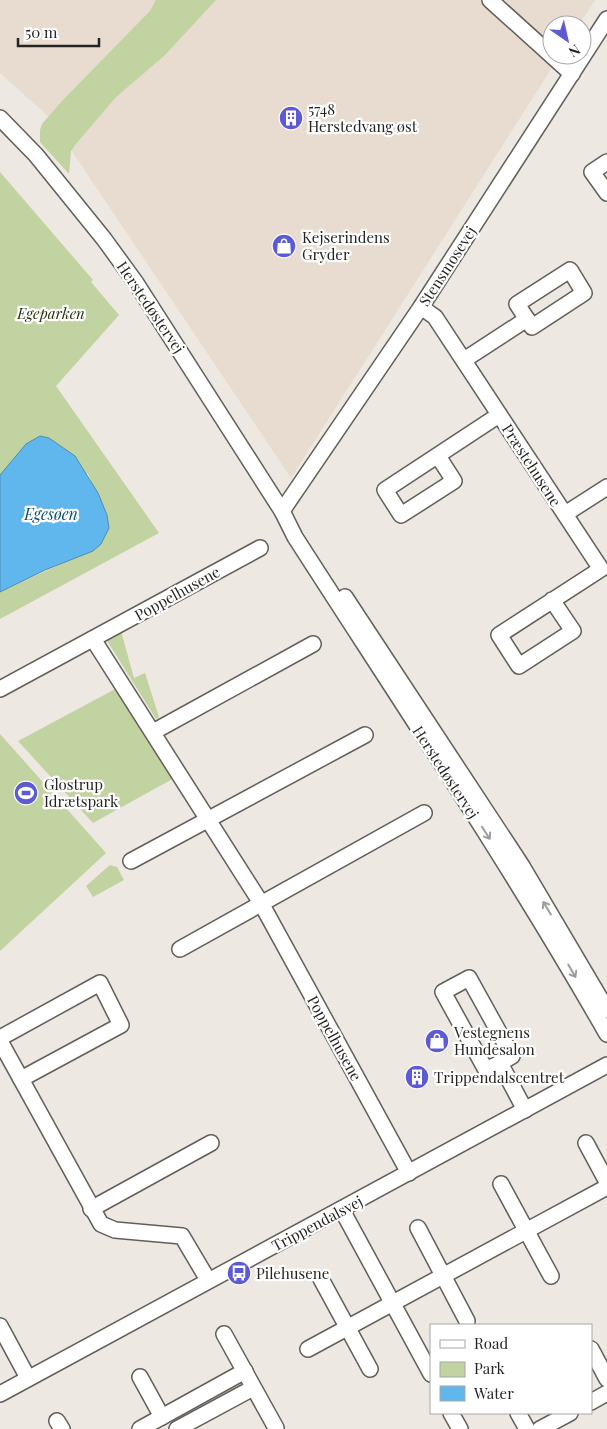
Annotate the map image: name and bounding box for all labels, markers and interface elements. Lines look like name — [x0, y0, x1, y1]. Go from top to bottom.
scale bar — [18, 15, 99, 47]
north arrow — [542, 15, 592, 65]
text: 50 m — [25, 22, 58, 42]
text: N — [565, 40, 584, 62]
place label: 5748 Herstedvang øst — [308, 99, 418, 136]
building icon: 5748 Herstedvang øst — [278, 105, 304, 131]
street label: Stensmosevej — [414, 222, 480, 310]
place label: Kejserindens Gryder — [302, 227, 390, 264]
shop icon: Kejserindens Gryder — [271, 233, 297, 259]
street label: Herstedøstervej — [113, 257, 189, 357]
park label: Egeparken — [16, 303, 85, 323]
street label: Præstehusene — [498, 420, 566, 510]
water label: Egesøen — [23, 503, 78, 524]
street label: Poppelhusene — [131, 561, 223, 625]
street label: Herstedøstervej — [408, 722, 484, 822]
place label: Glostrup Idrætspark — [44, 774, 119, 811]
sports icon: Glostrup Idrætspark — [13, 780, 39, 806]
one-way arrow — [481, 826, 491, 840]
one-way arrow — [542, 901, 552, 915]
one-way arrow — [567, 964, 577, 978]
street label: Poppelhusene — [303, 992, 367, 1084]
place label: Vestegnens Hundesalon — [453, 1022, 535, 1059]
shop icon: Vestegnens Hundesalon — [424, 1028, 450, 1054]
building icon: Trippendalscentret — [404, 1064, 430, 1090]
place label: Trippendalscentret — [434, 1067, 565, 1087]
street label: Trippendalsvej — [268, 1191, 366, 1255]
bus stop icon: Pilehusene — [226, 1260, 252, 1286]
place label: Pilehusene — [256, 1263, 329, 1283]
legend — [430, 1324, 592, 1414]
text: Road — [474, 1333, 508, 1353]
text: Park — [474, 1358, 506, 1378]
text: Water — [473, 1383, 514, 1403]

